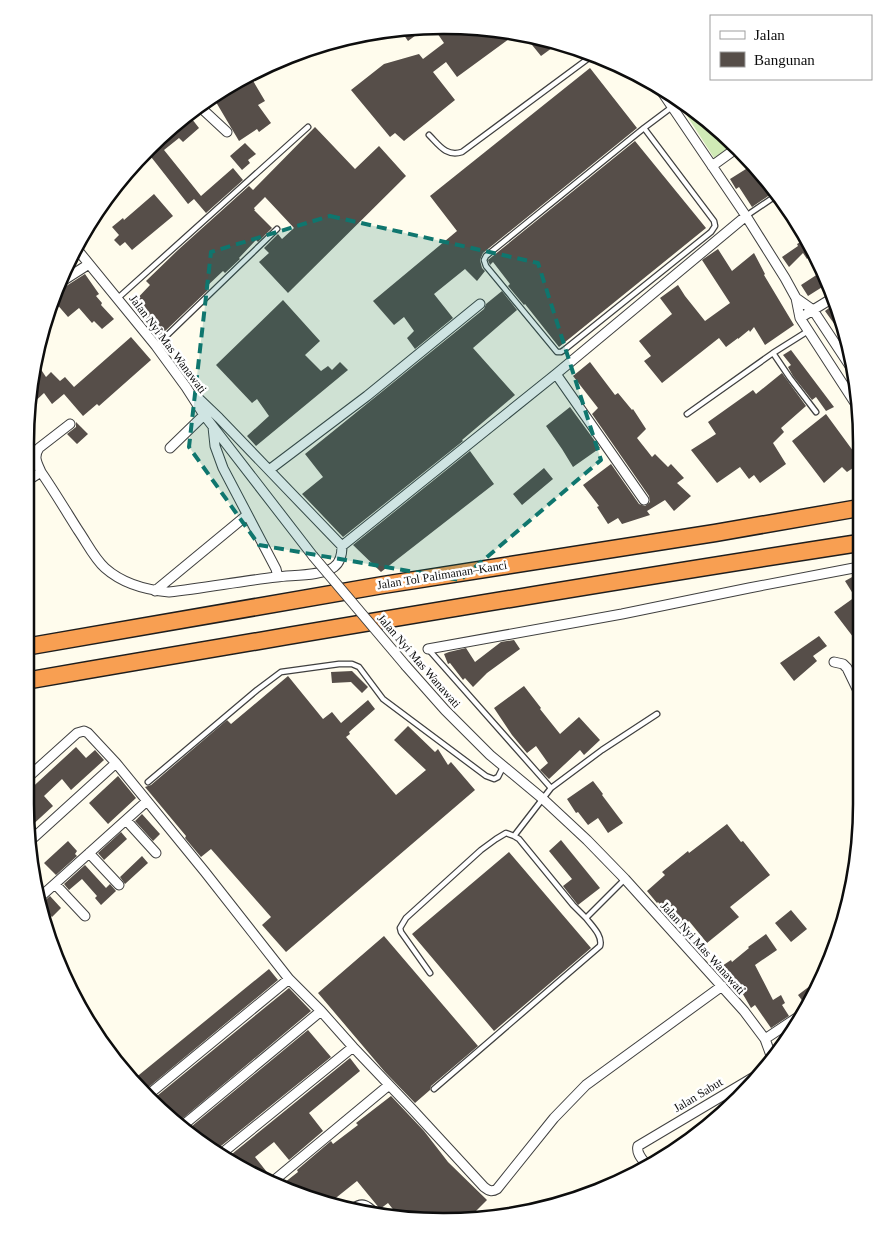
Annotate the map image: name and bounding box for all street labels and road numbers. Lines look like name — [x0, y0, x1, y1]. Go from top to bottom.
street label: Jalan Nyi Mas Wanawati — [126, 292, 210, 397]
street label: Jalan Tol Palimanan–Kanci — [376, 558, 509, 592]
street label: Jalan Nyi Mas Wanawati — [374, 611, 464, 711]
street label: Jalan Nyi Mas Wanawati — [658, 899, 749, 998]
street label: Jalan Sabut — [671, 1074, 726, 1115]

